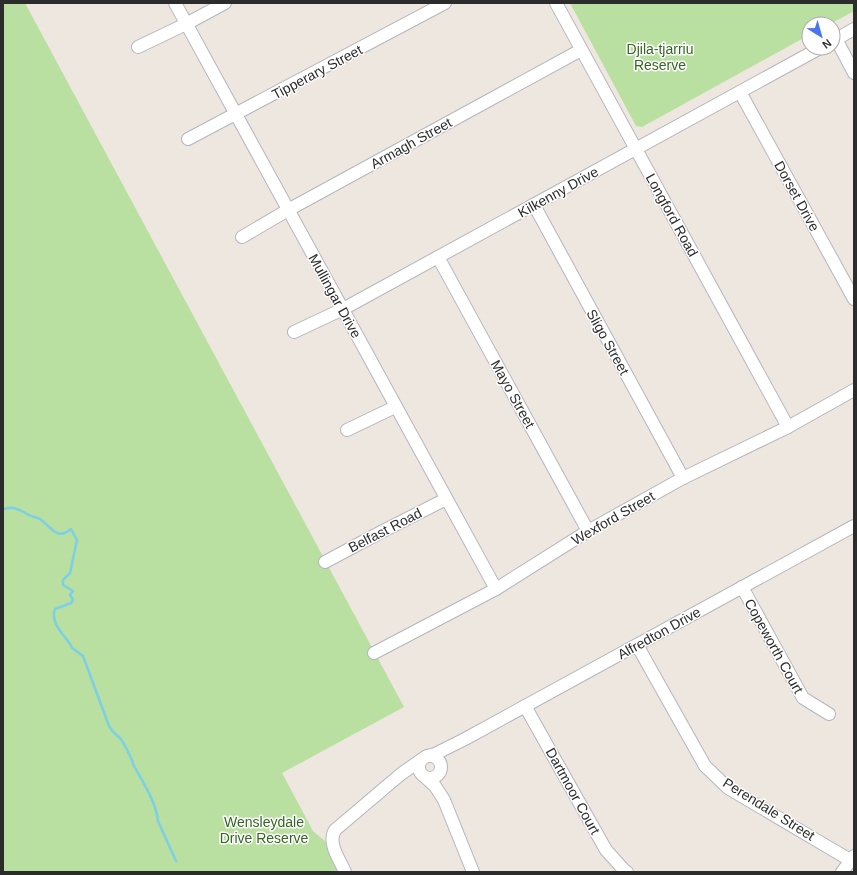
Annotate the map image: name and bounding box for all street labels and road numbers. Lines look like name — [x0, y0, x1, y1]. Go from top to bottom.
street label: Tipperary Street — [269, 41, 365, 103]
street label: Armagh Street — [368, 114, 454, 172]
street label: Dorset Drive — [771, 158, 823, 234]
street label: Kilkenny Drive — [515, 163, 601, 221]
street label: Longford Road — [643, 171, 701, 259]
street label: Mullingar Drive — [305, 251, 365, 341]
street label: Sligo Street — [583, 306, 633, 378]
street label: Mayo Street — [488, 357, 538, 431]
street label: Wexford Street — [569, 488, 657, 548]
street label: Belfast Road — [346, 505, 424, 555]
street label: Copeworth Court — [741, 596, 807, 696]
street label: Alfredton Drive — [615, 603, 704, 662]
street label: Dartmoor Court — [543, 745, 603, 837]
street label: Perendale Street — [720, 774, 818, 844]

